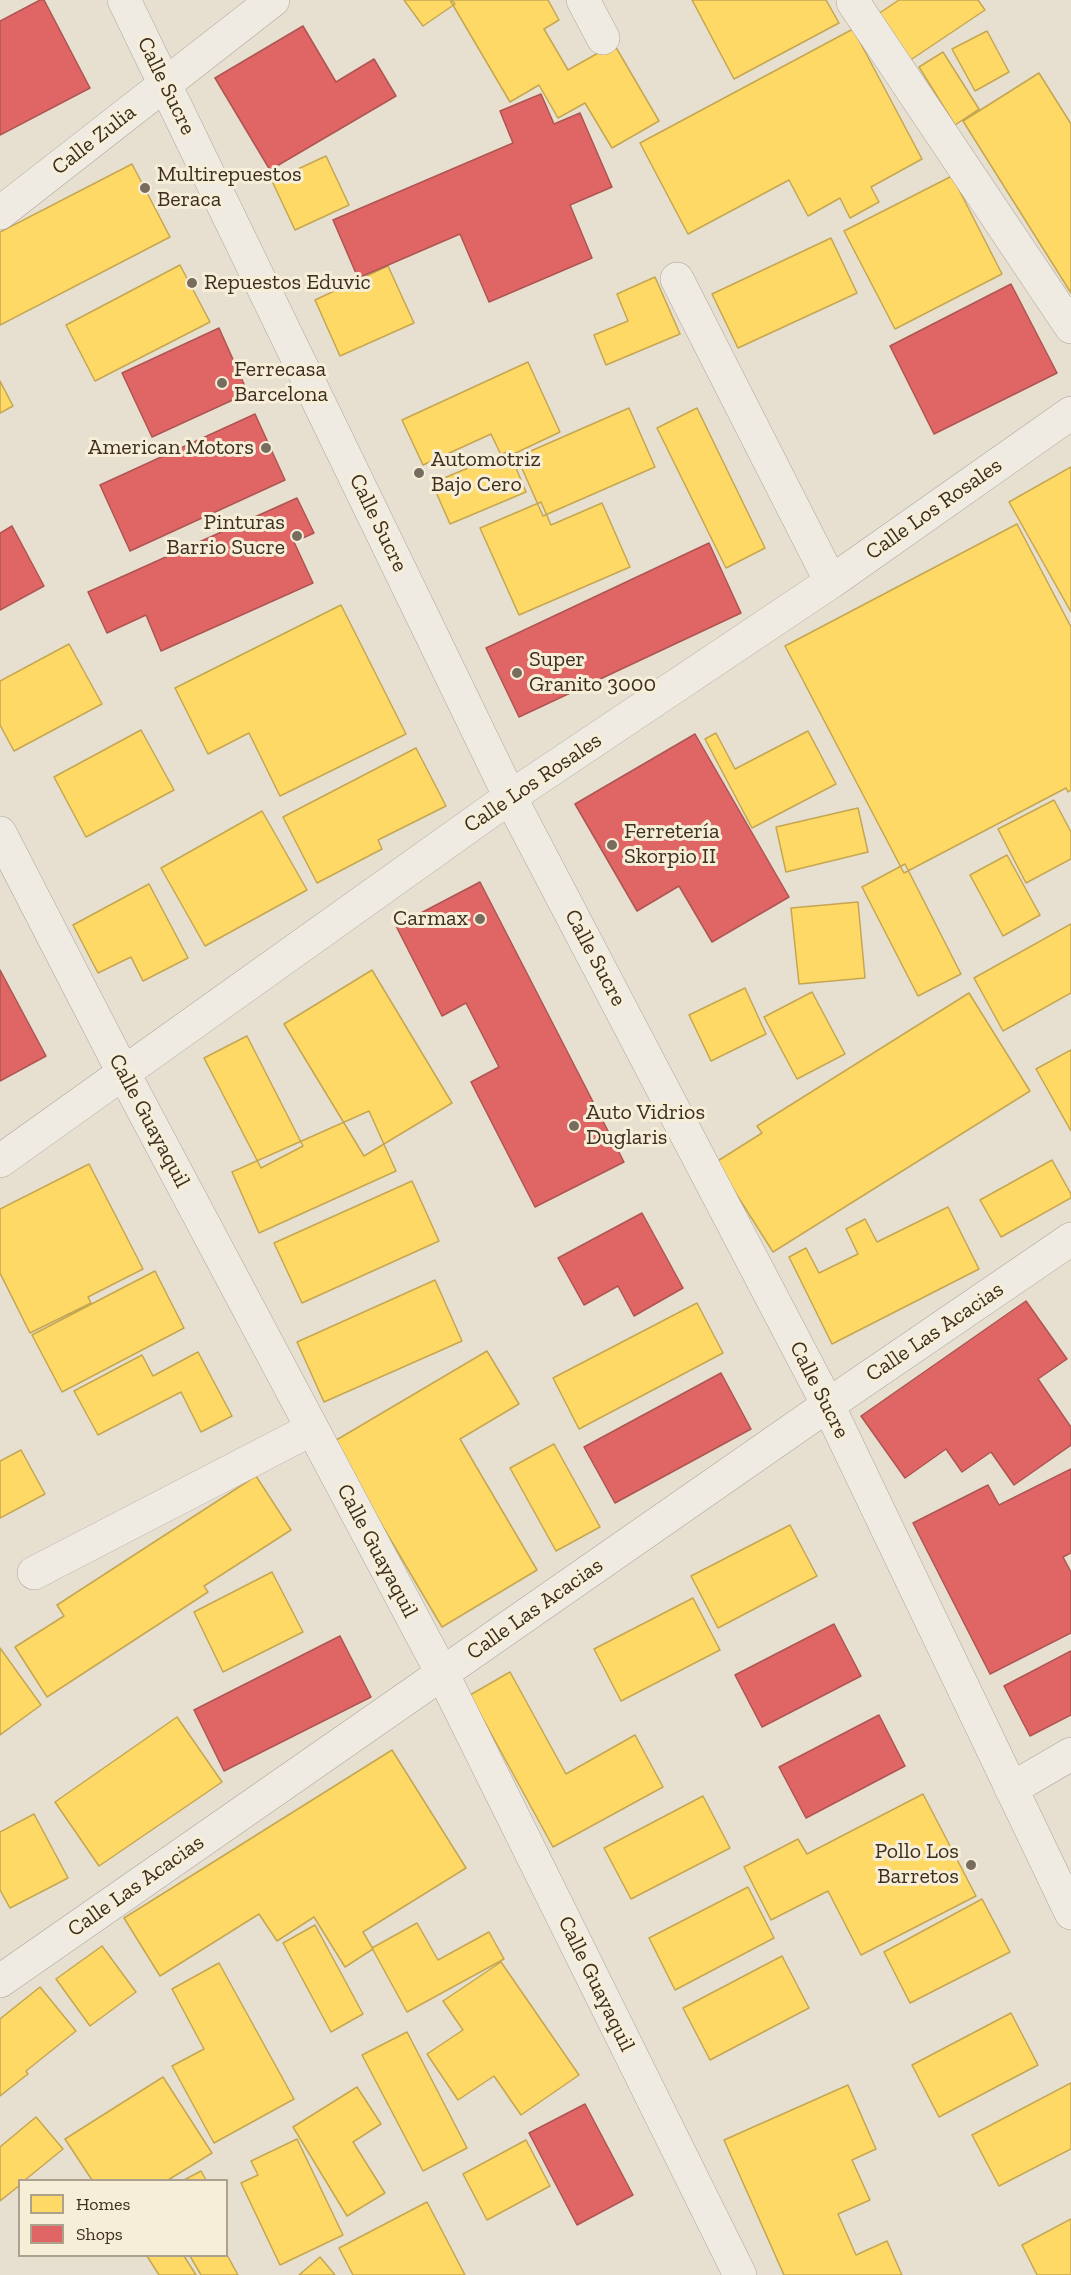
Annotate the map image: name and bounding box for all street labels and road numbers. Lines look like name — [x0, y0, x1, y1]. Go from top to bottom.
street label: Calle Sucre — [131, 33, 201, 139]
street label: Calle Zulia — [47, 99, 141, 181]
street label: Calle Los Rosales — [861, 452, 1007, 566]
street label: Calle Sucre — [343, 470, 413, 576]
street label: Calle Los Rosales — [459, 727, 607, 839]
street label: Calle Sucre — [559, 905, 631, 1011]
street label: Calle Guayaquil — [103, 1050, 195, 1192]
street label: Calle Las Acacias — [861, 1276, 1009, 1388]
street label: Calle Sucre — [783, 1337, 855, 1443]
street label: Calle Guayaquil — [331, 1480, 423, 1622]
street label: Calle Las Acacias — [462, 1552, 608, 1666]
street label: Calle Las Acacias — [63, 1829, 209, 1943]
street label: Calle Guayaquil — [552, 1912, 640, 2056]

